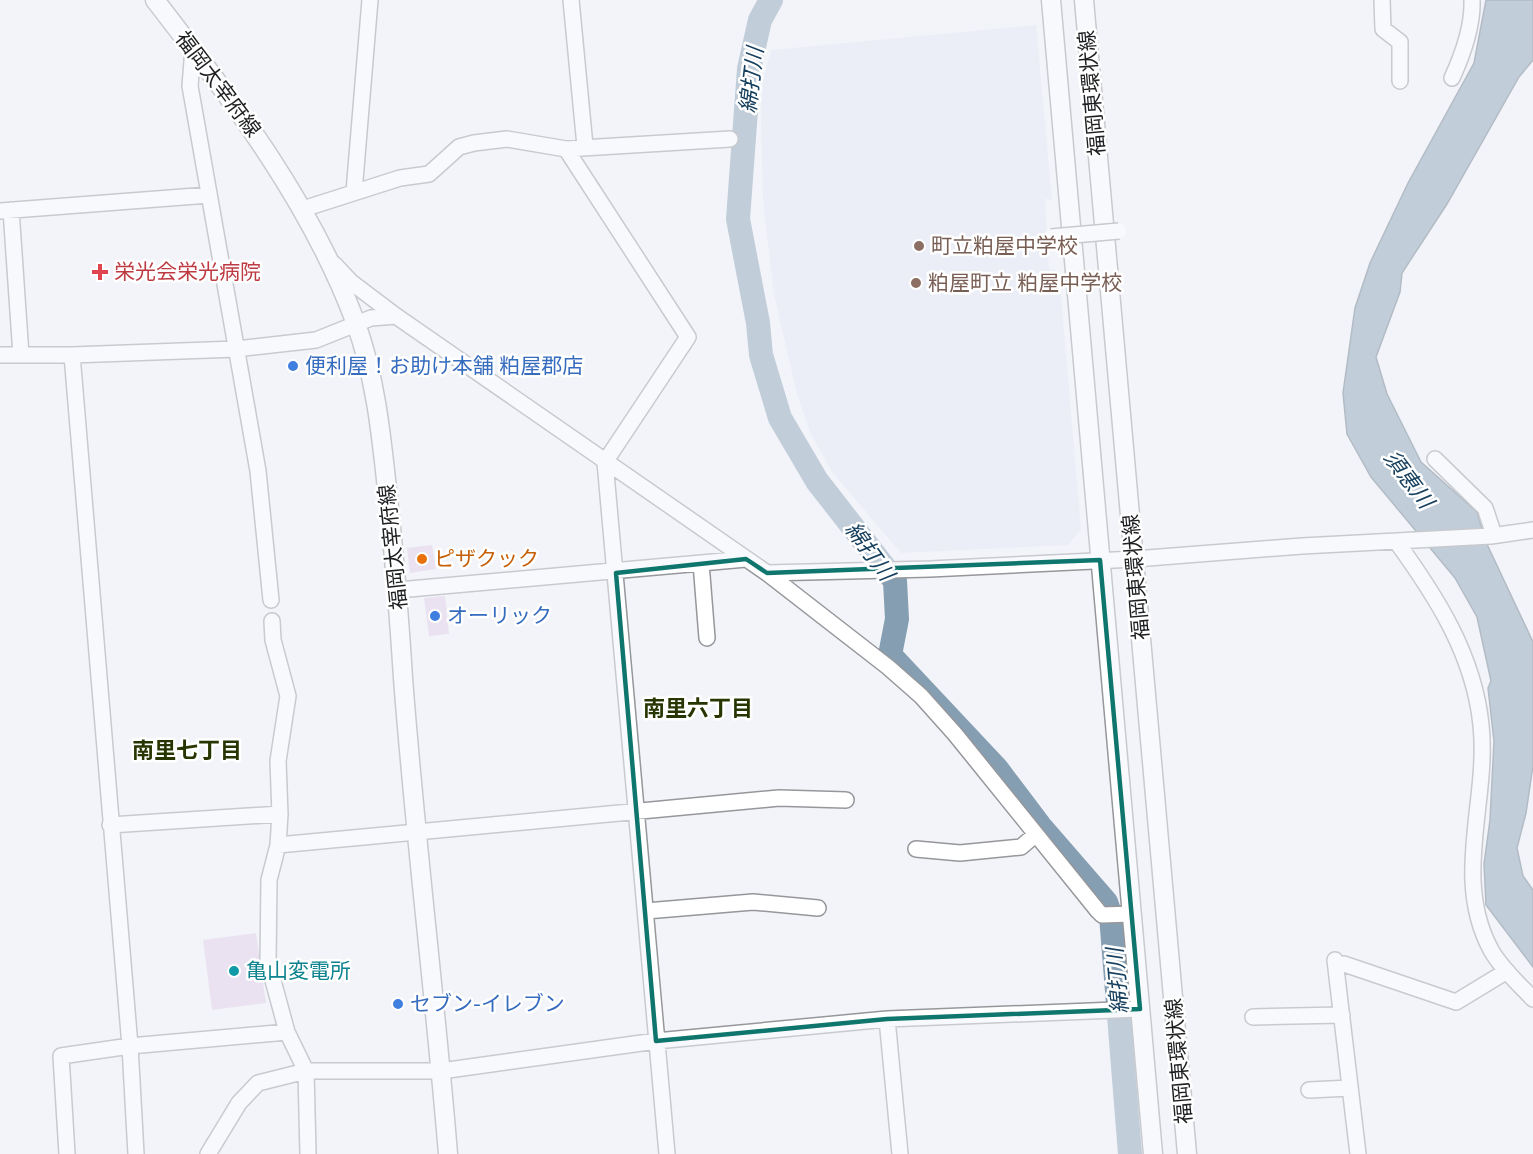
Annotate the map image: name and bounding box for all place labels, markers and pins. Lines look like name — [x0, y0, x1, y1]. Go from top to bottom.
place label: 町立粕屋中学校 — [931, 231, 1078, 263]
marker: 町立粕屋中学校 — [912, 239, 926, 253]
place label: 栄光会栄光病院 — [114, 257, 261, 289]
marker: 栄光会栄光病院 — [91, 263, 109, 281]
place label: 粕屋町立 粕屋中学校 — [928, 268, 1122, 300]
marker: 粕屋町立 粕屋中学校 — [909, 276, 923, 290]
place label: 便利屋！お助け本舗 粕屋郡店 — [305, 351, 583, 383]
marker: 便利屋！お助け本舗 粕屋郡店 — [286, 359, 300, 373]
place label: ピザクック — [434, 544, 539, 576]
marker: ピザクック — [415, 552, 429, 566]
place label: オーリック — [447, 601, 552, 633]
marker: オーリック — [428, 609, 442, 623]
place label: 亀山変電所 — [246, 956, 351, 988]
marker: 亀山変電所 — [227, 964, 241, 978]
place label: セブン-イレブン — [410, 989, 565, 1021]
marker: セブン-イレブン — [391, 997, 405, 1011]

